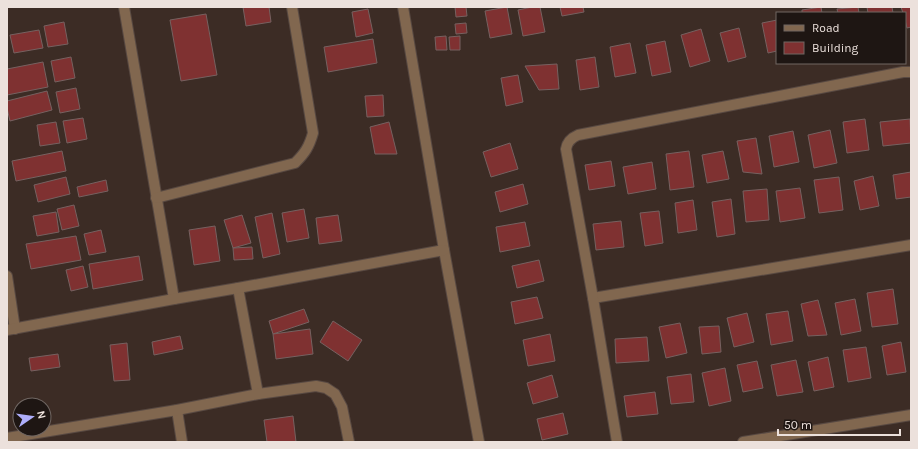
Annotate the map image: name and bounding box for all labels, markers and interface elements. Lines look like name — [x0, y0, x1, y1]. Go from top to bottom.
legend — [776, 12, 906, 64]
text: Road — [812, 21, 840, 35]
text: Building — [812, 41, 859, 55]
north arrow — [12, 397, 52, 437]
text: N — [34, 410, 48, 420]
scale bar — [778, 411, 900, 437]
text: 50 m — [784, 418, 812, 432]

